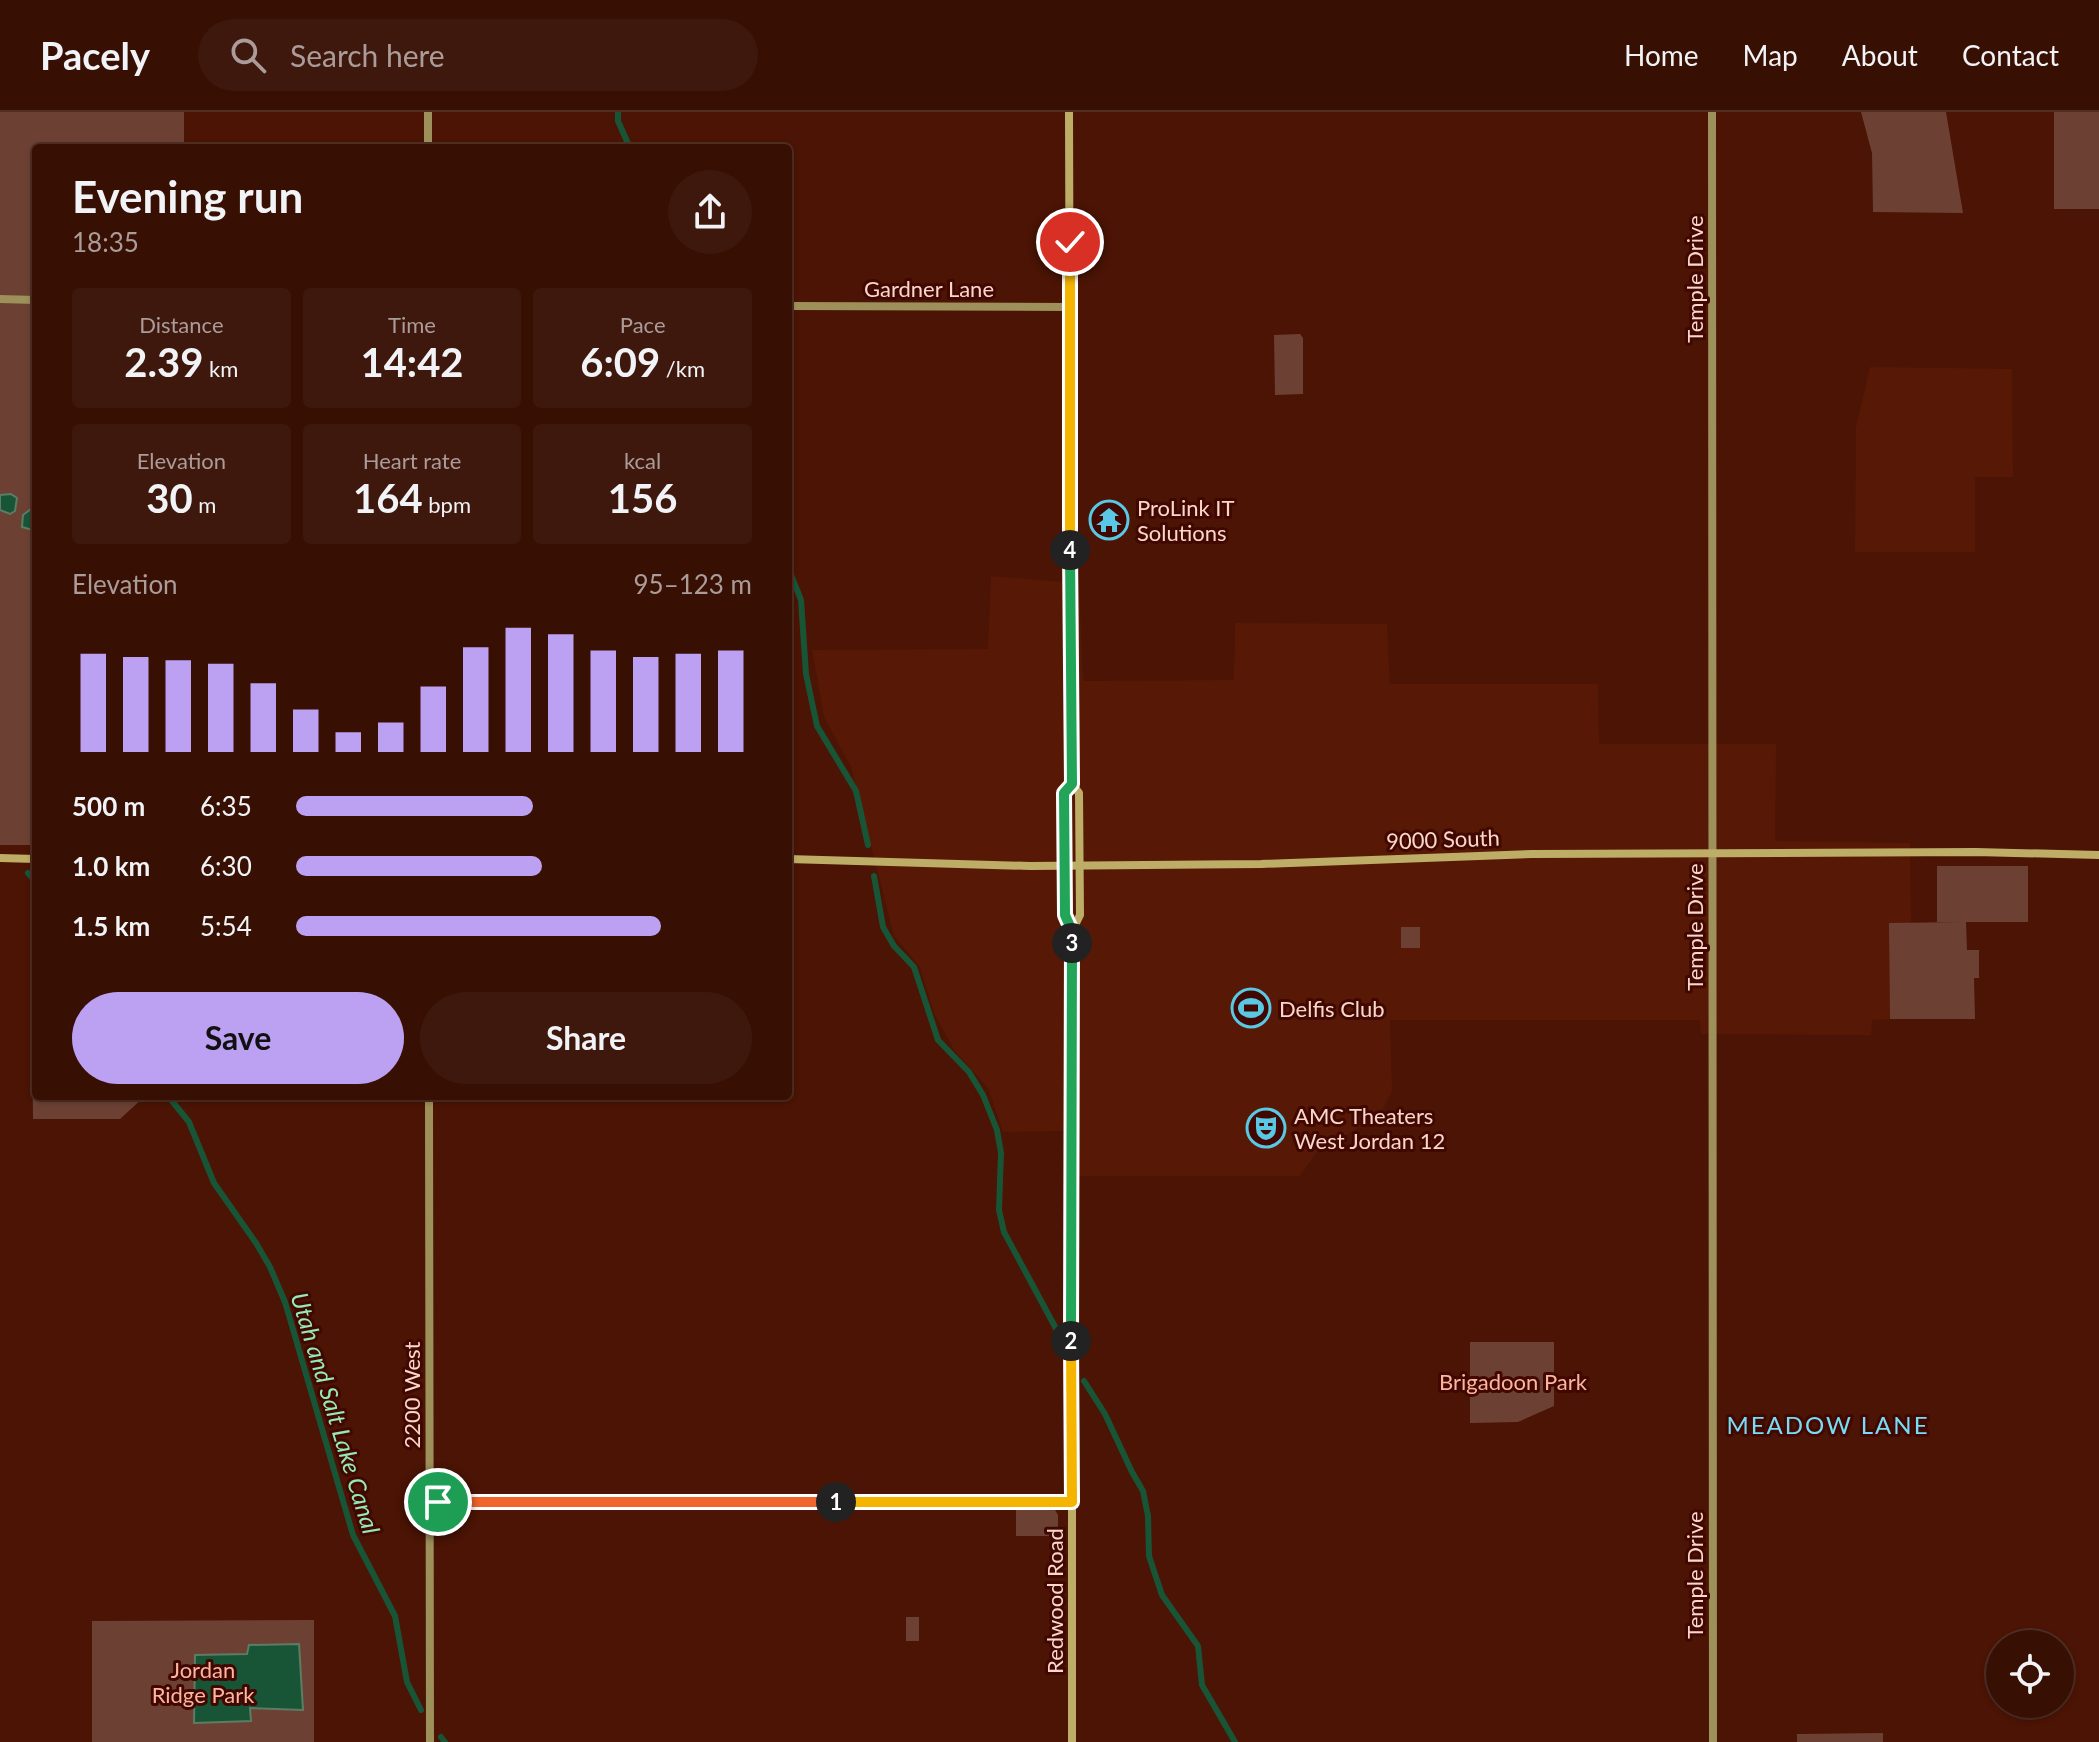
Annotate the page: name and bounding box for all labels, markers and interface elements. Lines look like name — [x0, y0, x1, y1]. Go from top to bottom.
search box — [198, 19, 758, 91]
text: Pacely — [40, 32, 150, 78]
icon: search — [226, 33, 270, 77]
text: Search here — [290, 37, 445, 73]
text: Home — [1624, 38, 1699, 72]
text: Map — [1743, 38, 1798, 72]
text: About — [1842, 38, 1918, 72]
text: Contact — [1962, 38, 2059, 72]
text: Evening run — [72, 170, 303, 222]
button: share — [668, 170, 752, 254]
pin — [1036, 208, 1104, 276]
street label: Temple Drive — [1681, 215, 1708, 343]
icon: check — [1048, 220, 1092, 264]
text: 18:35 — [72, 226, 139, 258]
street label: Gardner Lane — [864, 275, 994, 302]
text: Distance — [139, 311, 224, 338]
text: Time — [388, 311, 436, 338]
text: Pace — [620, 311, 666, 338]
text: 2.39 — [124, 338, 203, 386]
text: 14:42 — [360, 338, 464, 386]
text: 6:09 — [580, 338, 660, 386]
text: km — [203, 355, 238, 382]
text: /km — [660, 355, 705, 382]
text: Elevation — [137, 447, 226, 474]
text: Heart rate — [363, 447, 461, 474]
text: kcal — [624, 447, 661, 474]
text: 30 — [146, 474, 193, 522]
text: 164 — [353, 474, 423, 522]
text: 156 — [608, 474, 677, 522]
text: m — [193, 491, 216, 518]
text: bpm — [423, 491, 471, 518]
place label: ProLink IT Solutions — [1137, 494, 1235, 546]
temple icon: ProLink IT Solutions — [1088, 499, 1130, 541]
pin: 4 — [1050, 530, 1090, 570]
text: 4 — [1064, 536, 1076, 563]
text: Elevation — [72, 568, 178, 600]
text: 95–123 m — [633, 568, 752, 600]
text: 500 m — [72, 790, 145, 822]
text: 6:35 — [200, 790, 252, 822]
street label: 9000 South — [1386, 824, 1500, 854]
text: 1.0 km — [72, 850, 150, 882]
text: 6:30 — [200, 850, 252, 882]
street label: Temple Drive — [1681, 863, 1708, 991]
text: 1.5 km — [72, 910, 150, 942]
text: 5:54 — [200, 910, 252, 942]
pin: 3 — [1052, 923, 1092, 963]
text: 3 — [1066, 929, 1078, 956]
sports icon: Delfis Club — [1230, 987, 1272, 1029]
button: Save — [72, 992, 404, 1084]
button: Share — [420, 992, 752, 1084]
place label: Delfis Club — [1279, 995, 1385, 1022]
place label: AMC Theaters West Jordan 12 — [1294, 1102, 1445, 1154]
theatre icon: AMC Theaters West Jordan 12 — [1245, 1107, 1287, 1149]
water label: Utah and Salt Lake Canal — [285, 1289, 387, 1538]
pin: 2 — [1051, 1321, 1091, 1361]
text: 2 — [1065, 1327, 1077, 1354]
street label: 2200 West — [398, 1341, 425, 1448]
park label: Brigadoon Park — [1439, 1368, 1588, 1395]
district label: MEADOW LANE — [1726, 1410, 1930, 1439]
pin — [404, 1468, 472, 1536]
icon: arrive — [416, 1480, 460, 1524]
pin: 1 — [816, 1482, 856, 1522]
text: 1 — [830, 1488, 842, 1515]
street label: Temple Drive — [1681, 1511, 1708, 1639]
street label: Redwood Road — [1041, 1528, 1068, 1674]
map controls — [1986, 1630, 2074, 1718]
button: locate — [1986, 1630, 2074, 1718]
park label: Jordan Ridge Park — [152, 1656, 255, 1708]

